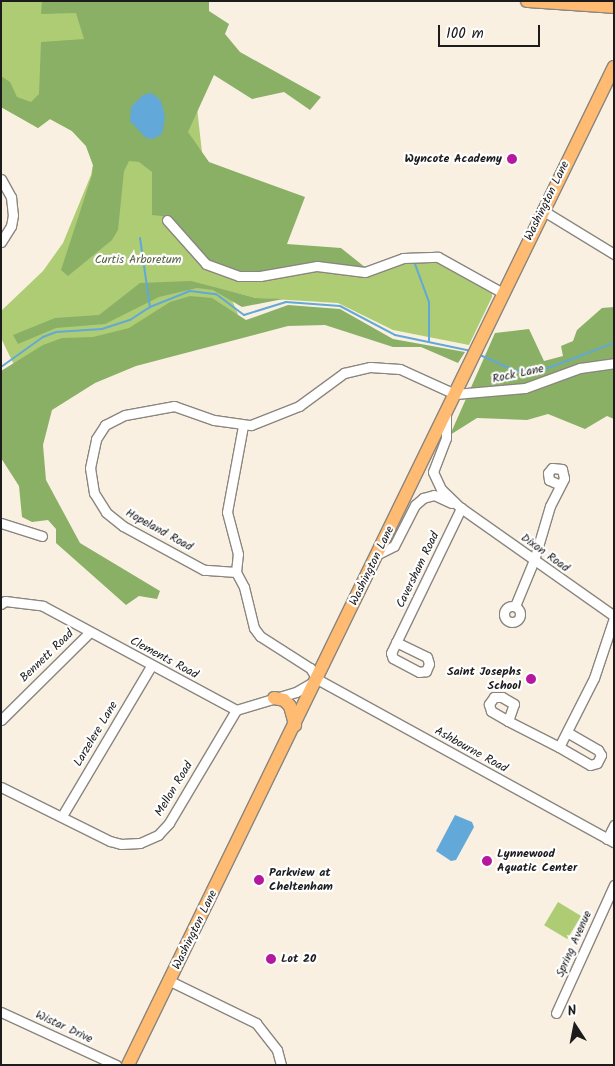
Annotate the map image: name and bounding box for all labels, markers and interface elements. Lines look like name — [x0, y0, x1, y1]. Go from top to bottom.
scale bar — [440, 15, 542, 47]
text: 100 m — [446, 22, 484, 46]
place label: Wyncote Academy — [405, 152, 502, 166]
marker: Wyncote Academy — [506, 153, 518, 165]
street label: Washington Lane — [522, 159, 572, 243]
park label: Curtis Arboretum — [95, 253, 181, 267]
street label: Rock Lane — [491, 362, 545, 386]
street label: Hopeland Road — [123, 506, 195, 554]
street label: Washington Lane — [347, 524, 397, 608]
street label: Caversham Road — [393, 530, 443, 610]
street label: Dixon Road — [518, 531, 572, 575]
street label: Bennett Road — [17, 627, 77, 685]
street label: Clements Road — [127, 634, 201, 682]
place label: Saint Josephs School — [447, 665, 521, 693]
marker: Saint Josephs School — [525, 673, 537, 685]
street label: Larzelere Lane — [71, 699, 121, 769]
street label: Ashbourne Road — [432, 724, 510, 776]
street label: Mellon Road — [152, 759, 196, 819]
place label: Lynnewood Aquatic Center — [497, 847, 577, 875]
marker: Lynnewood Aquatic Center — [481, 855, 493, 867]
place label: Parkview at Cheltenham — [269, 866, 333, 894]
marker: Parkview at Cheltenham — [253, 874, 265, 886]
street label: Washington Lane — [170, 888, 220, 972]
street label: Spring Avenue — [553, 909, 595, 979]
place label: Lot 20 — [281, 952, 316, 966]
marker: Lot 20 — [265, 953, 277, 965]
text: N — [566, 1000, 579, 1023]
north arrow — [550, 1001, 600, 1051]
street label: Wistar Drive — [33, 1007, 95, 1047]

